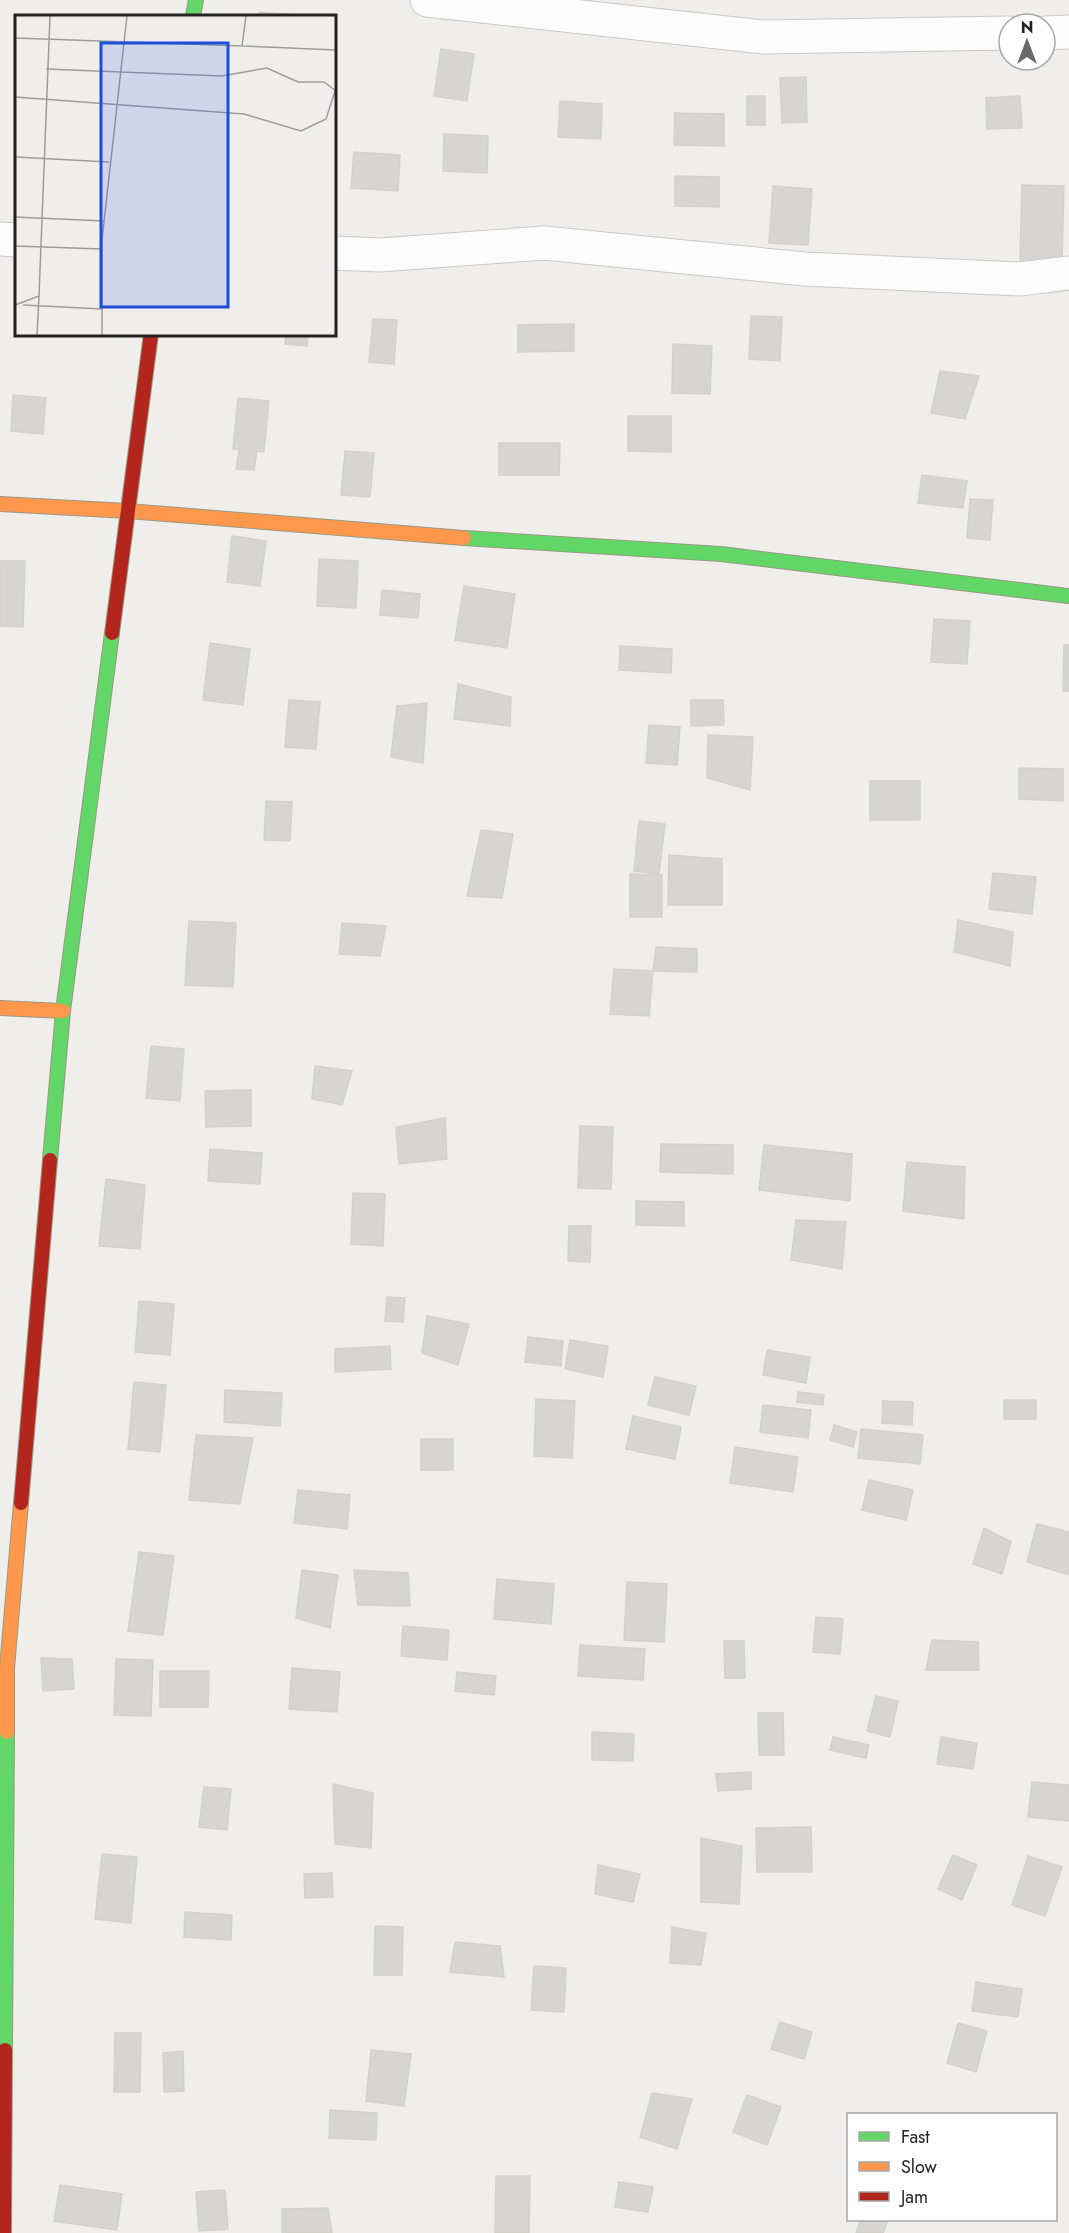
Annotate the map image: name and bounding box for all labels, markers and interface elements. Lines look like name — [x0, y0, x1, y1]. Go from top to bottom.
north arrow — [997, 12, 1057, 72]
inset map — [15, 15, 336, 336]
text: N — [1021, 16, 1033, 39]
legend — [847, 2113, 1057, 2221]
text: Fast — [901, 2124, 930, 2150]
text: Slow — [901, 2154, 938, 2180]
text: Jam — [899, 2184, 928, 2210]

